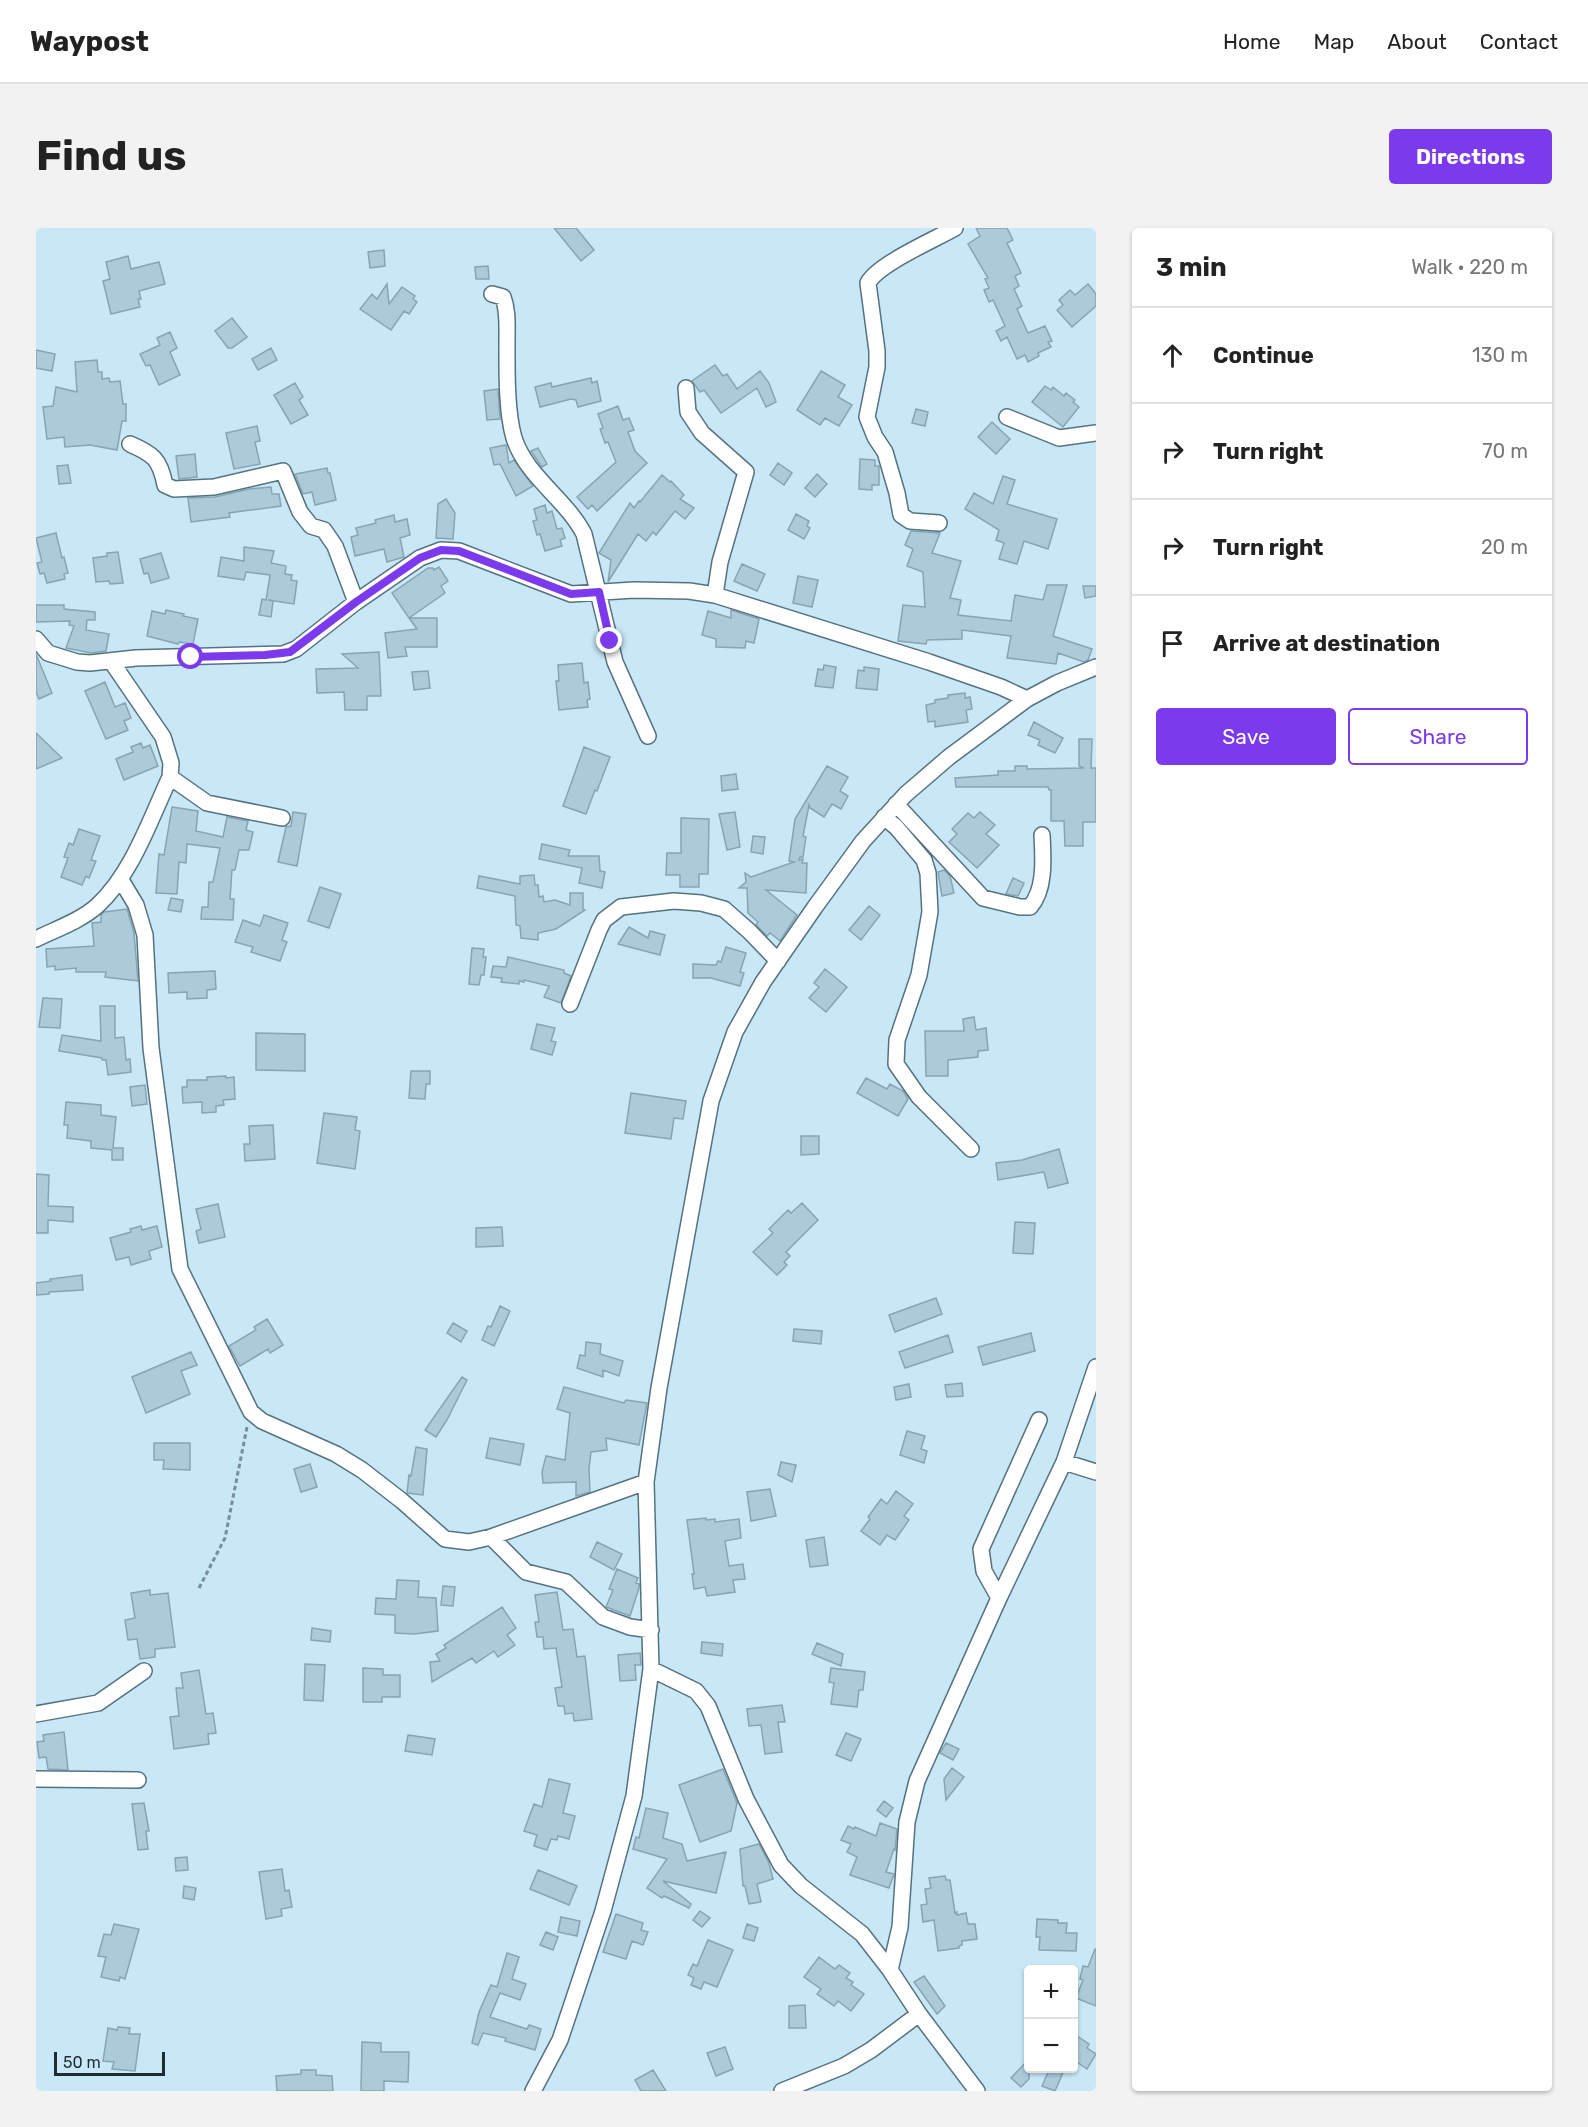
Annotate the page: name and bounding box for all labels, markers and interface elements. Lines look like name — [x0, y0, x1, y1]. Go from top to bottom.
text: Waypost — [30, 25, 149, 58]
text: Home — [1223, 29, 1280, 54]
text: Map — [1313, 29, 1354, 54]
text: About — [1387, 29, 1447, 54]
text: Contact — [1480, 29, 1558, 54]
button: Directions — [1389, 129, 1552, 184]
text: Find us — [36, 131, 187, 181]
text: 3 min — [1156, 252, 1227, 283]
text: Walk · 220 m — [1411, 255, 1528, 279]
icon: ahead — [1156, 339, 1189, 372]
text: Continue — [1213, 342, 1314, 369]
text: 130 m — [1472, 343, 1528, 367]
icon: right — [1156, 435, 1189, 468]
text: Turn right — [1213, 438, 1323, 465]
text: 70 m — [1482, 439, 1528, 463]
icon: right — [1156, 531, 1189, 564]
text: Turn right — [1213, 534, 1323, 561]
text: 20 m — [1481, 535, 1528, 559]
route end — [596, 627, 622, 653]
icon: arrive — [1156, 627, 1189, 660]
text: Arrive at destination — [1213, 630, 1440, 657]
route start — [177, 643, 203, 669]
button: Save — [1156, 708, 1336, 765]
button: Share — [1348, 708, 1528, 765]
map controls — [1024, 1965, 1078, 2073]
button: + — [1024, 1965, 1078, 2019]
button: − — [1024, 2019, 1078, 2073]
scale bar — [54, 2049, 165, 2076]
text: 50 m — [63, 2053, 101, 2072]

